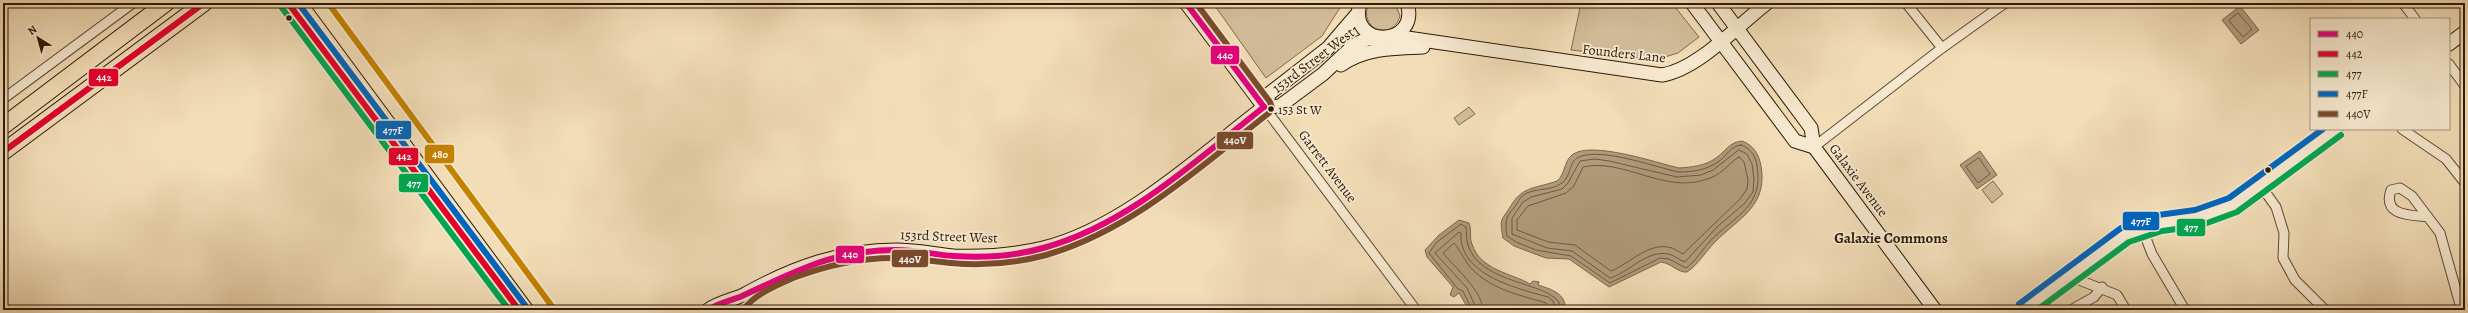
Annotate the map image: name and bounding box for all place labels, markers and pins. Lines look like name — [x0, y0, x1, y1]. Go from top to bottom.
unlabelled marker — [284, 13, 294, 23]
place label: 153 St W — [1278, 101, 1323, 118]
marker: 153 St W — [1266, 104, 1276, 114]
unlabelled marker — [2263, 165, 2273, 175]

